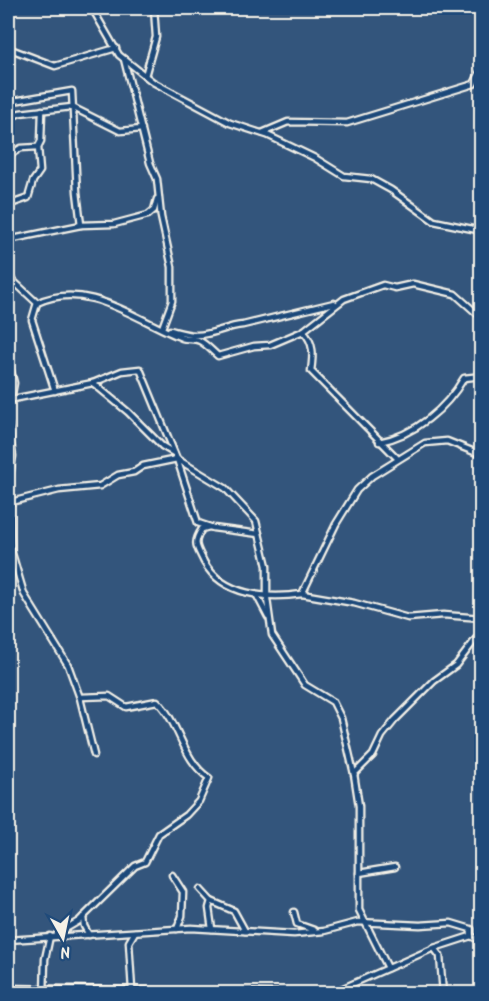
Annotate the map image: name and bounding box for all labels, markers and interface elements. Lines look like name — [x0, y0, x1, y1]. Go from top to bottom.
north arrow — [33, 908, 93, 968]
text: N — [58, 938, 72, 964]

